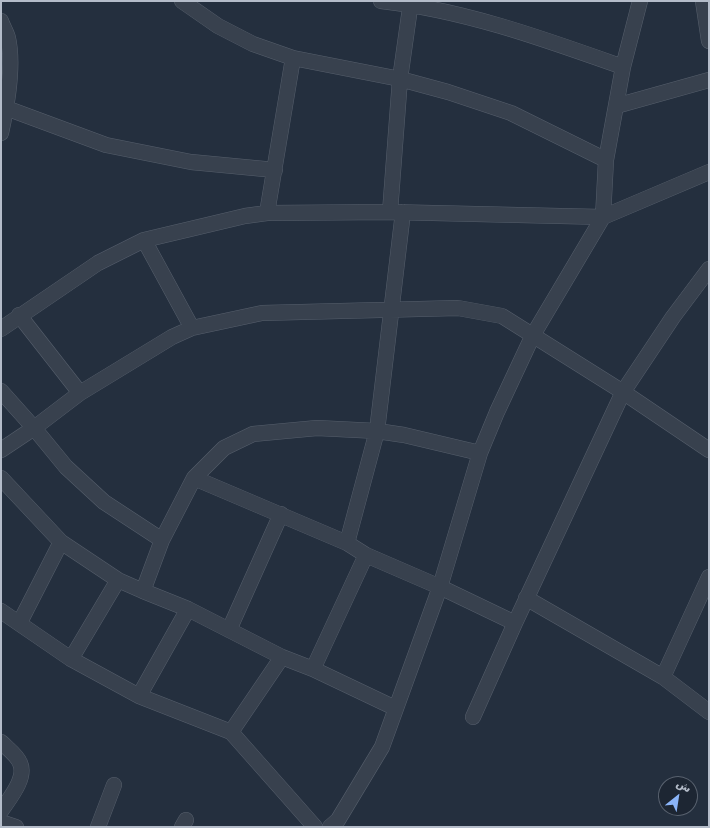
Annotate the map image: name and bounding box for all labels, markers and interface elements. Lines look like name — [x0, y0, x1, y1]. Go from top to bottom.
north arrow — [658, 776, 698, 816]
text: ش — [674, 777, 694, 795]

